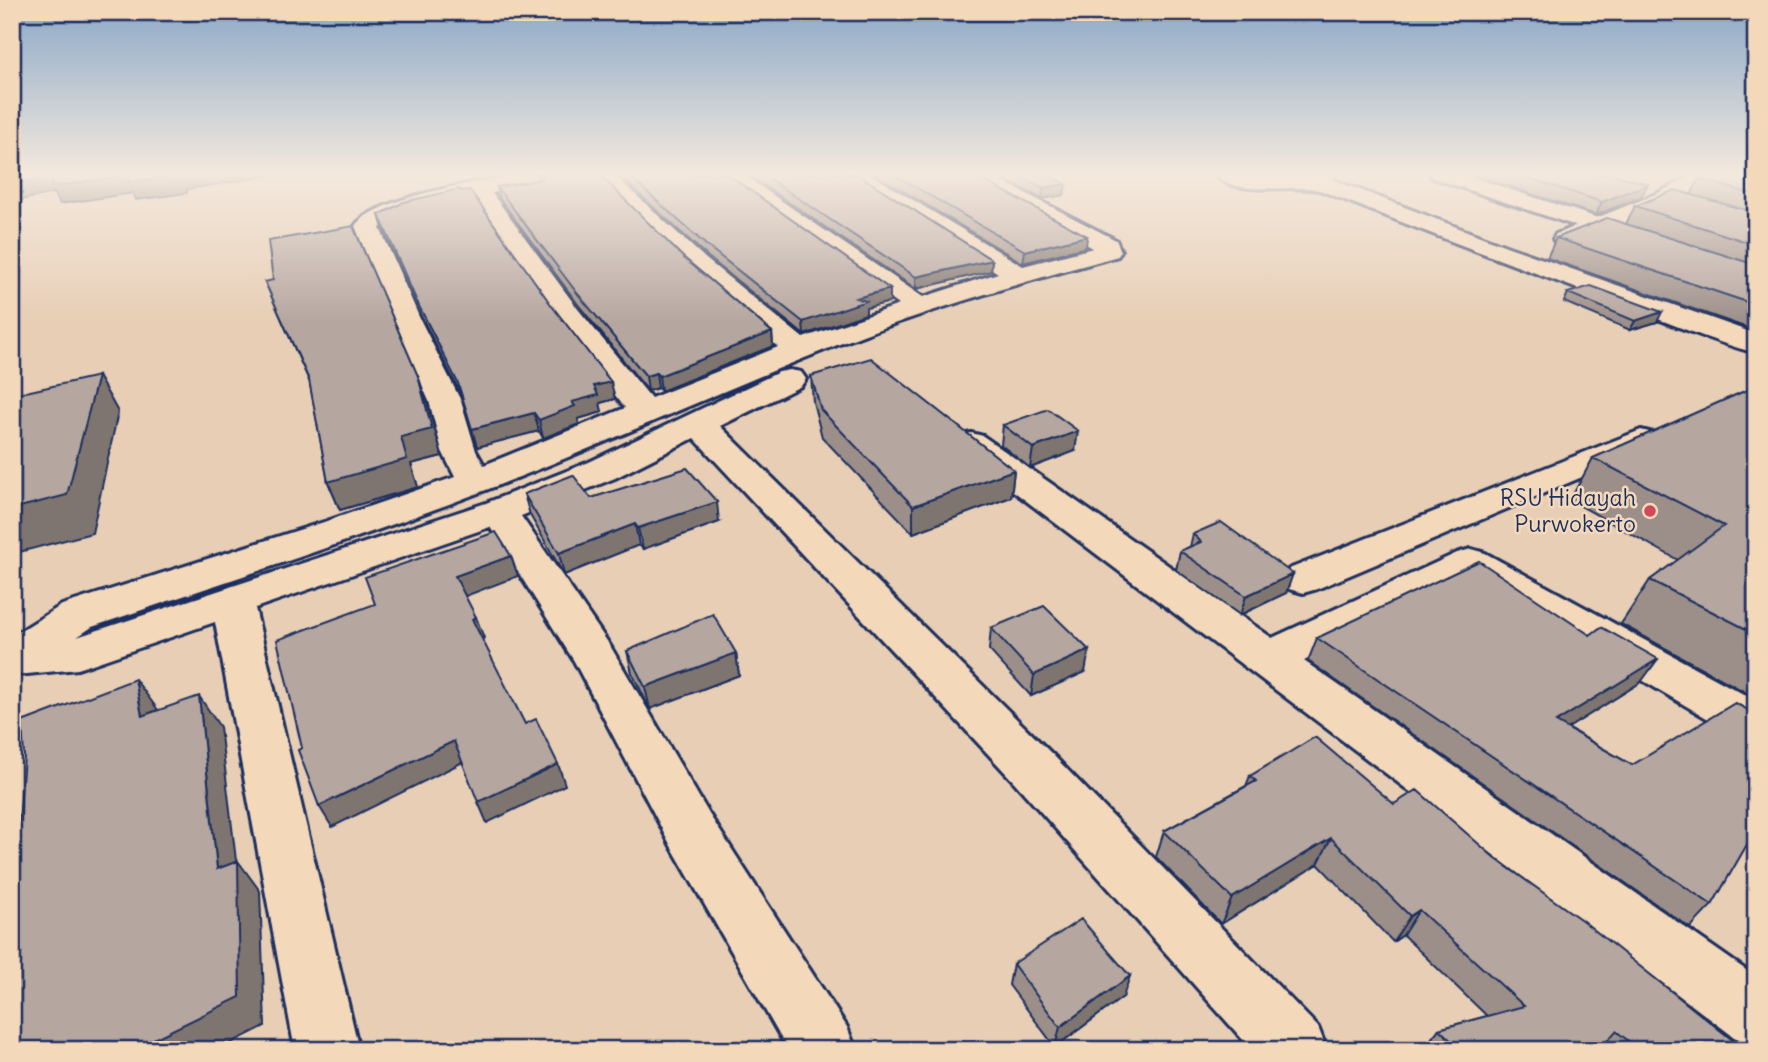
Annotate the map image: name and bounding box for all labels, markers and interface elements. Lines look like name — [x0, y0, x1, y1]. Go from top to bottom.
place label: RSU Hidayah Purwokerto — [1500, 483, 1636, 538]
marker: RSU Hidayah Purwokerto — [1642, 503, 1658, 519]

